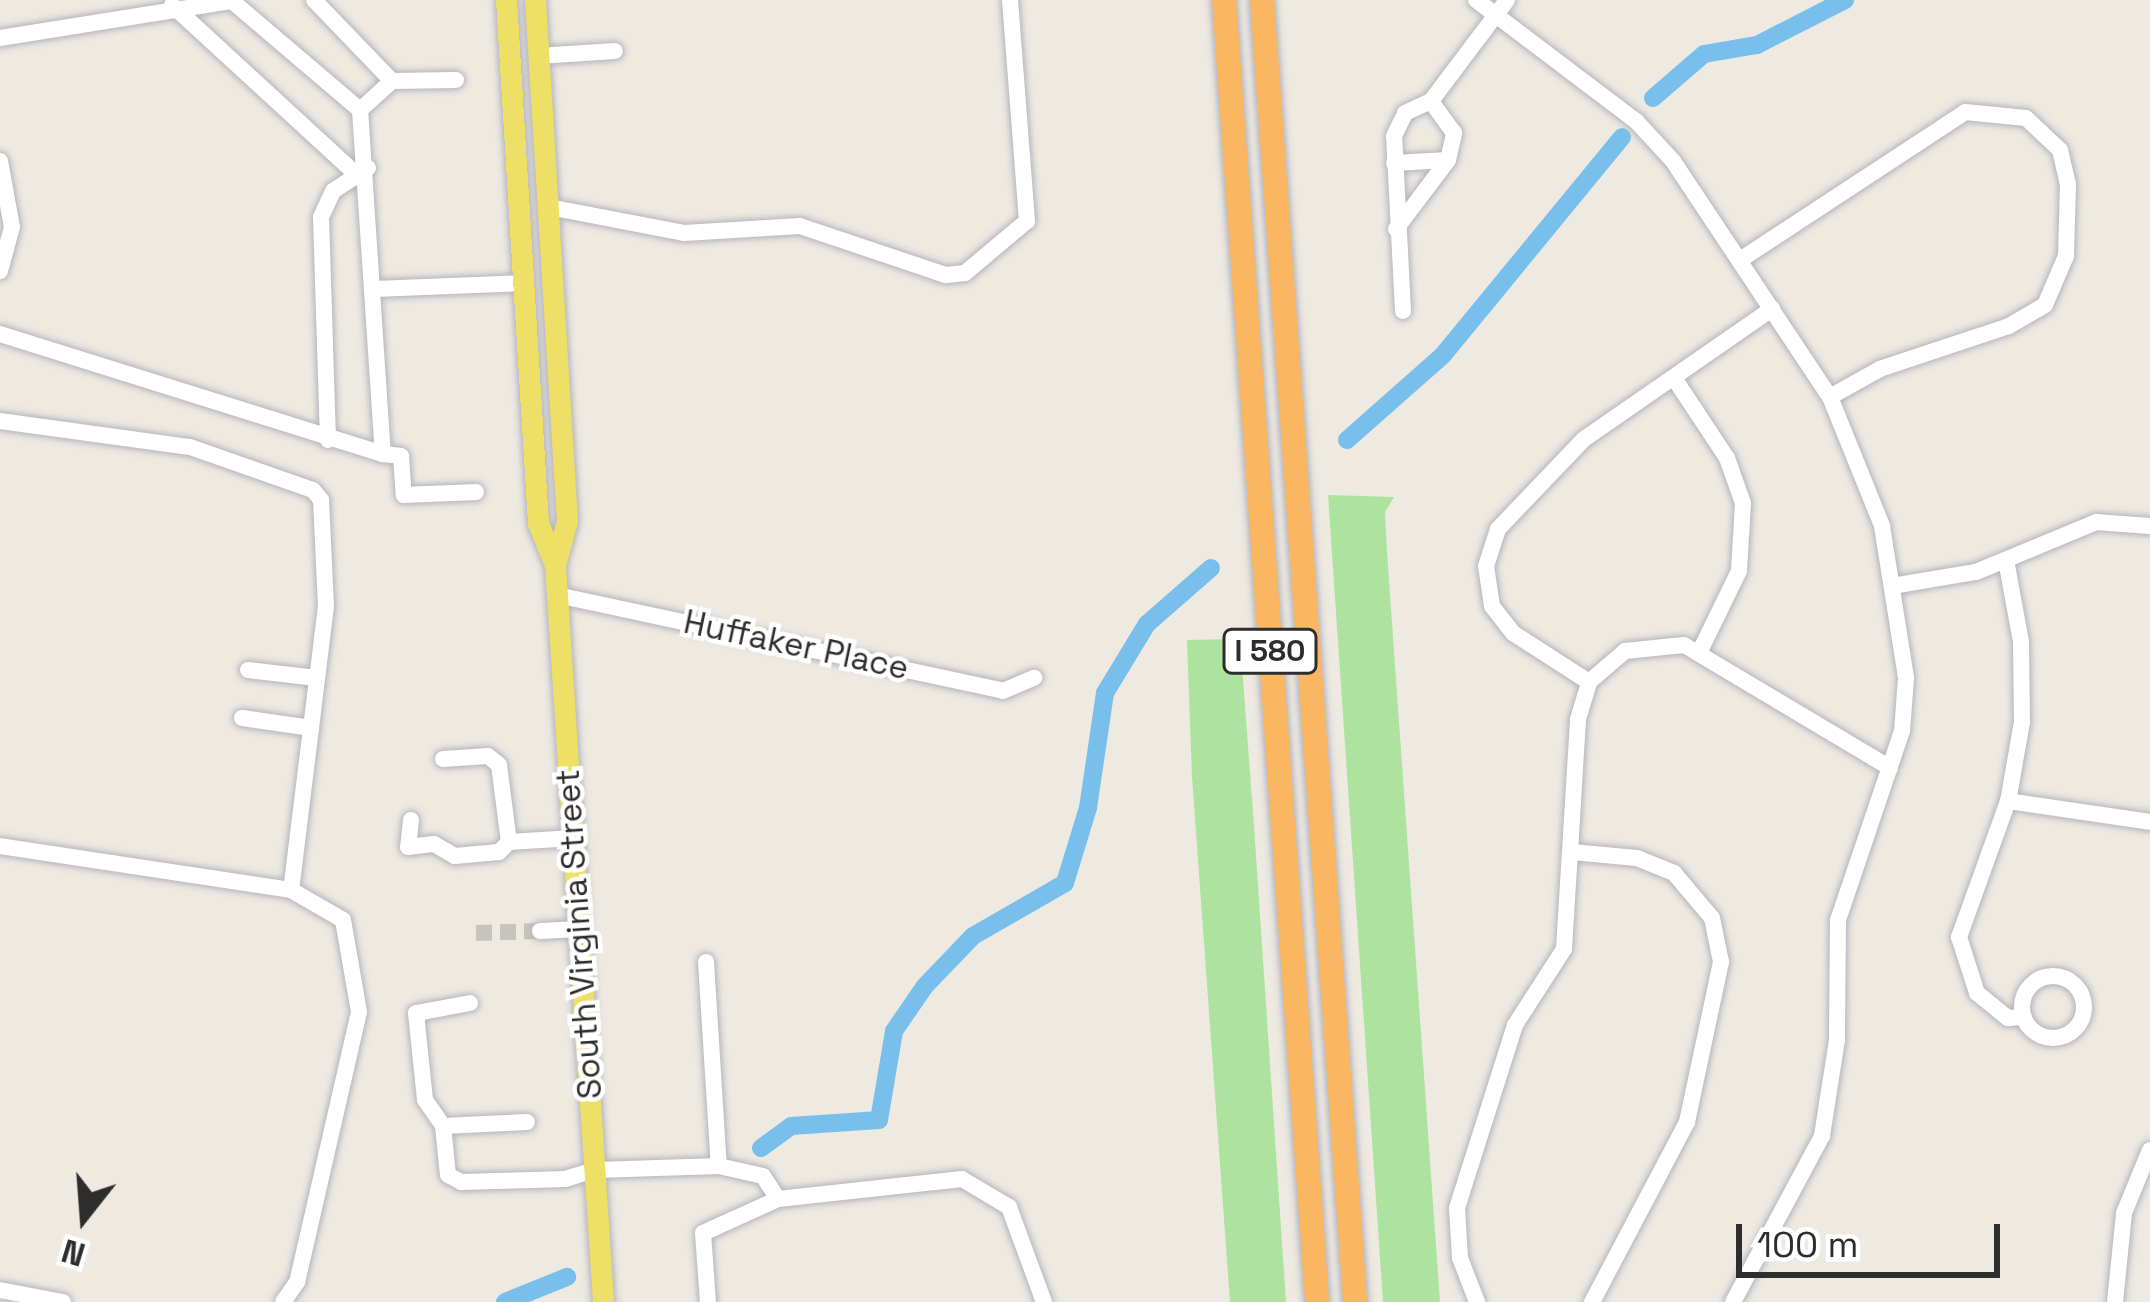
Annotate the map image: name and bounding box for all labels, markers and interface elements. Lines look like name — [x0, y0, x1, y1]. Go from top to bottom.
street label: Huffaker Place — [680, 603, 912, 689]
road number: I 580 — [1222, 627, 1318, 675]
street label: South Virginia Street — [549, 768, 611, 1100]
north arrow — [24, 1158, 144, 1278]
scale bar — [1742, 1200, 2006, 1274]
text: 100 m — [1757, 1222, 1858, 1268]
text: N — [57, 1229, 90, 1276]

